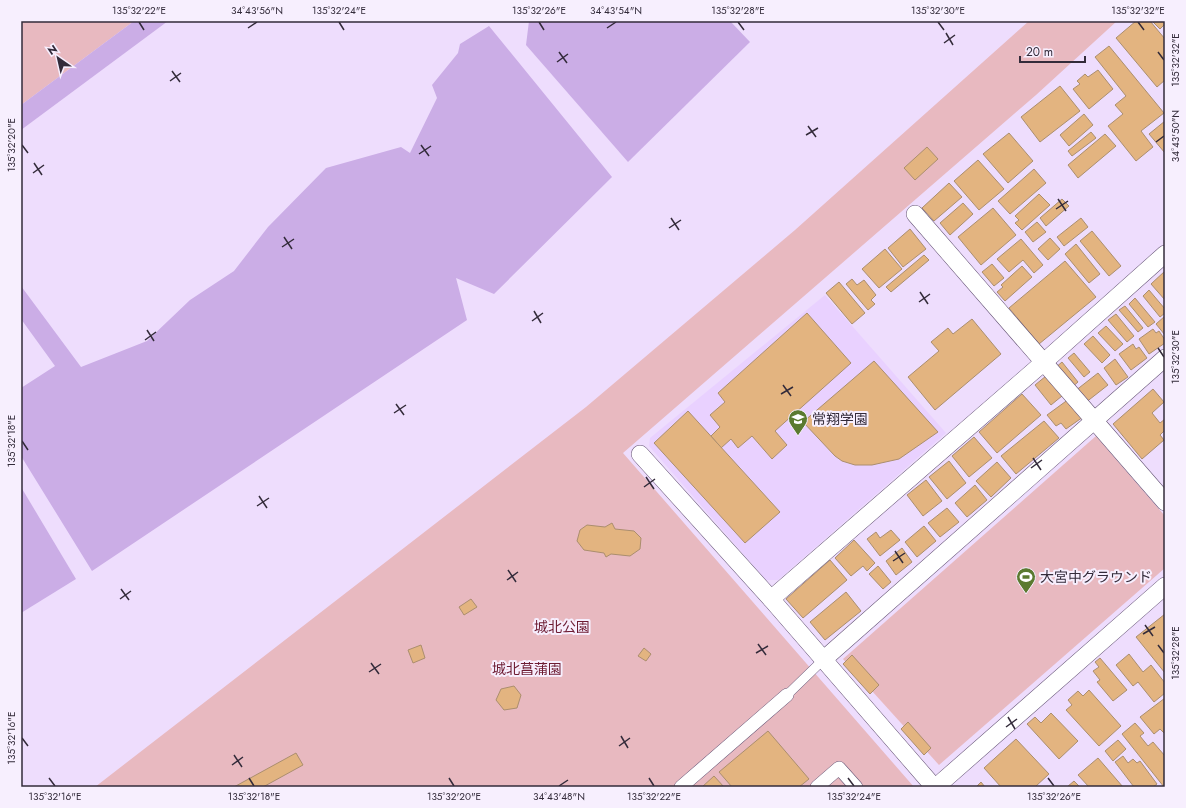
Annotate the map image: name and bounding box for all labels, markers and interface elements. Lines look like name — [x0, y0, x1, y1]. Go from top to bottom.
text: 135°32'22"E — [112, 3, 166, 18]
text: 34°43'56"N — [231, 3, 283, 18]
text: 135°32'24"E — [312, 3, 366, 18]
text: 135°32'26"E — [512, 3, 566, 18]
text: 34°43'54"N — [590, 3, 642, 18]
text: 135°32'28"E — [711, 3, 765, 18]
text: 135°32'30"E — [911, 3, 965, 18]
text: 135°32'32"E — [1111, 3, 1165, 18]
text: 135°32'32"E — [1168, 33, 1183, 87]
north arrow — [38, 38, 78, 78]
scale bar — [1020, 38, 1085, 64]
text: N — [44, 41, 61, 59]
text: 20 m — [1026, 43, 1053, 61]
text: 34°43'50"N — [1168, 110, 1183, 162]
text: 135°32'20"E — [4, 118, 19, 172]
text: 135°32'30"E — [1168, 330, 1183, 384]
school or university icon: 常翔学園 — [787, 408, 809, 436]
place label: 常翔学園 — [812, 409, 868, 429]
text: 135°32'18"E — [4, 415, 19, 467]
sports icon: 大宮中グラウンド — [1015, 566, 1037, 594]
place label: 大宮中グラウンド — [1040, 567, 1152, 587]
park label: 城北公園 — [534, 617, 590, 637]
text: 135°32'28"E — [1168, 626, 1183, 680]
park label: 城北菖蒲園 — [492, 659, 562, 679]
text: 135°32'16"E — [4, 712, 19, 764]
text: 135°32'16"E — [29, 789, 81, 804]
text: 135°32'18"E — [228, 789, 280, 804]
text: 135°32'20"E — [427, 789, 481, 804]
text: 34°43'48"N — [533, 789, 585, 804]
text: 135°32'22"E — [627, 789, 681, 804]
text: 135°32'24"E — [827, 789, 881, 804]
text: 135°32'26"E — [1027, 789, 1081, 804]

